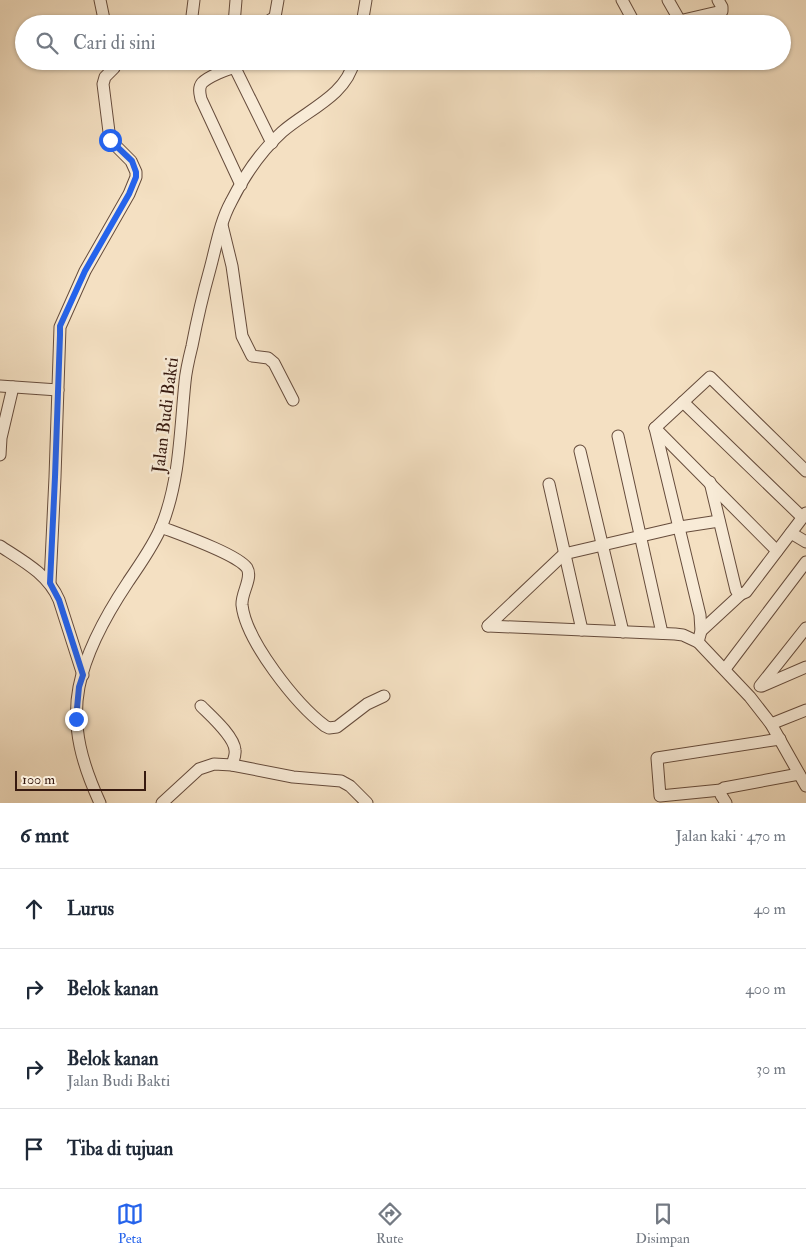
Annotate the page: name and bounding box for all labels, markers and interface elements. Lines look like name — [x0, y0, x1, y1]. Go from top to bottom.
search box — [15, 15, 791, 70]
icon: search — [33, 29, 61, 57]
text: Cari di sini — [73, 31, 156, 55]
route start — [99, 129, 122, 152]
street label: Jalan Budi Bakti — [147, 356, 184, 475]
route end — [65, 708, 88, 731]
scale bar — [15, 768, 146, 791]
text: 100 m — [22, 771, 55, 788]
text: 6 mnt — [20, 822, 69, 849]
text: Jalan kaki · 470 m — [676, 826, 786, 846]
icon: ahead — [20, 895, 48, 923]
text: Lurus — [67, 897, 114, 921]
text: 40 m — [753, 899, 786, 919]
icon: right — [20, 975, 48, 1003]
text: Belok kanan — [67, 977, 158, 1001]
text: 400 m — [745, 979, 786, 999]
text: Belok kanan — [67, 1047, 158, 1071]
icon: right — [20, 1055, 48, 1083]
text: 30 m — [756, 1059, 786, 1079]
text: Jalan Budi Bakti — [67, 1071, 170, 1091]
icon: arrive — [20, 1135, 48, 1163]
text: Tiba di tujuan — [67, 1137, 173, 1161]
tab: Peta — [116, 1200, 144, 1247]
tab: Rute — [376, 1200, 404, 1247]
tab: Disimpan — [636, 1200, 690, 1247]

